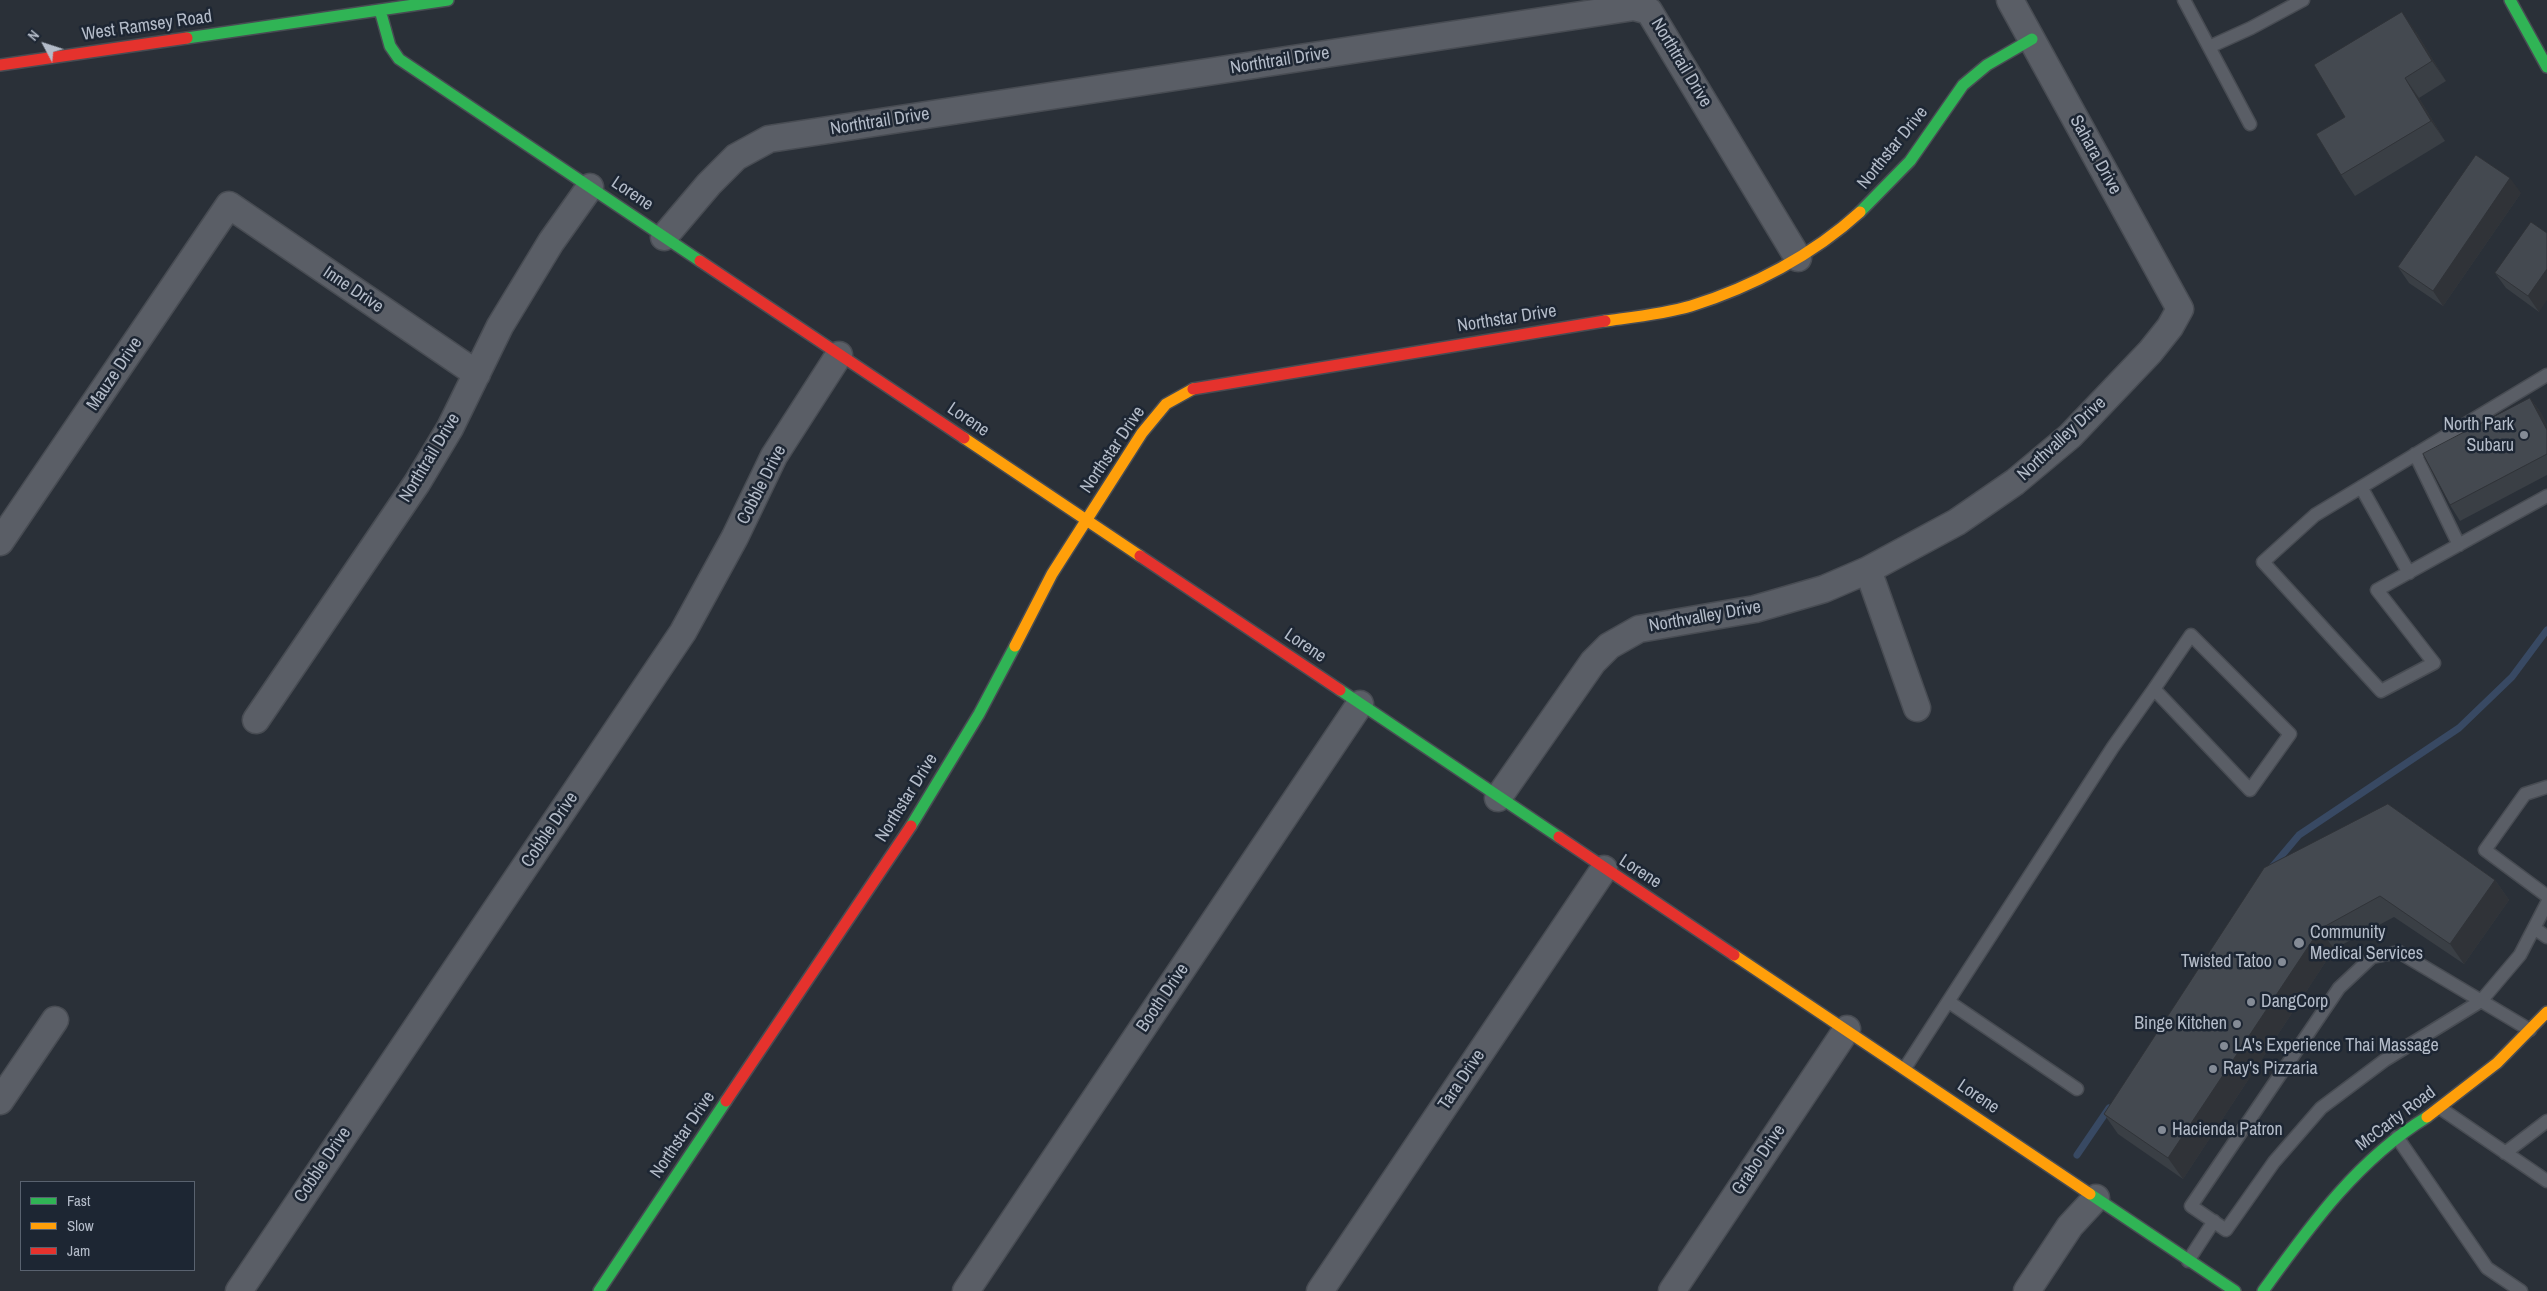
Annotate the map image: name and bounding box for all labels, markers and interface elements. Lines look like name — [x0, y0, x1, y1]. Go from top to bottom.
street label: West Ramsey Road — [81, 6, 213, 46]
street label: Northtrail Drive — [1646, 15, 1716, 111]
north arrow — [20, 20, 70, 70]
text: N — [24, 26, 43, 44]
street label: Northtrail Drive — [1229, 43, 1331, 79]
street label: Northstar Drive — [1853, 102, 1933, 194]
street label: Northtrail Drive — [829, 104, 931, 140]
street label: Sahara Drive — [2064, 112, 2126, 198]
street label: Lorene — [607, 172, 657, 216]
street label: Inne Drive — [319, 262, 387, 318]
street label: Northstar Drive — [1456, 301, 1558, 337]
street label: Mauze Drive — [83, 333, 147, 415]
street label: Northvalley Drive — [2013, 393, 2111, 485]
street label: Lorene — [943, 398, 993, 442]
street label: Northstar Drive — [1076, 402, 1150, 498]
street label: Northtrail Drive — [395, 410, 465, 506]
place label: North Park Subaru — [2443, 414, 2514, 456]
marker: North Park Subaru — [2518, 429, 2530, 441]
street label: Cobble Drive — [733, 442, 791, 528]
street label: Northvalley Drive — [1647, 597, 1763, 637]
street label: Lorene — [1280, 624, 1330, 668]
street label: Northstar Drive — [871, 750, 943, 846]
street label: Cobble Drive — [517, 788, 583, 872]
street label: Lorene — [1615, 850, 1665, 894]
place label: Community Medical Services — [2310, 922, 2423, 964]
marker: Community Medical Services — [2292, 936, 2306, 950]
place label: Twisted Tatoo — [2181, 951, 2272, 973]
marker: Twisted Tatoo — [2276, 956, 2288, 968]
street label: Booth Drive — [1132, 960, 1194, 1036]
place label: DangCorp — [2261, 991, 2328, 1013]
marker: DangCorp — [2245, 996, 2257, 1008]
place label: Binge Kitchen — [2134, 1013, 2227, 1035]
marker: Binge Kitchen — [2231, 1018, 2243, 1030]
place label: LA's Experience Thai Massage — [2234, 1035, 2439, 1057]
marker: LA's Experience Thai Massage — [2218, 1040, 2230, 1052]
street label: Tara Drive — [1434, 1046, 1490, 1114]
place label: Ray's Pizzaria — [2223, 1058, 2318, 1080]
marker: Ray's Pizzaria — [2207, 1063, 2219, 1075]
street label: Lorene — [1953, 1075, 2003, 1119]
street label: McCarty Road — [2352, 1082, 2440, 1156]
street label: Northstar Drive — [646, 1087, 720, 1183]
place label: Hacienda Patron — [2172, 1119, 2283, 1141]
street label: Grabo Drive — [1728, 1121, 1790, 1199]
street label: Cobble Drive — [290, 1123, 356, 1207]
marker: Hacienda Patron — [2156, 1124, 2168, 1136]
legend — [20, 1181, 195, 1271]
text: Fast — [67, 1190, 90, 1211]
text: Slow — [67, 1215, 94, 1236]
text: Jam — [67, 1240, 90, 1261]

